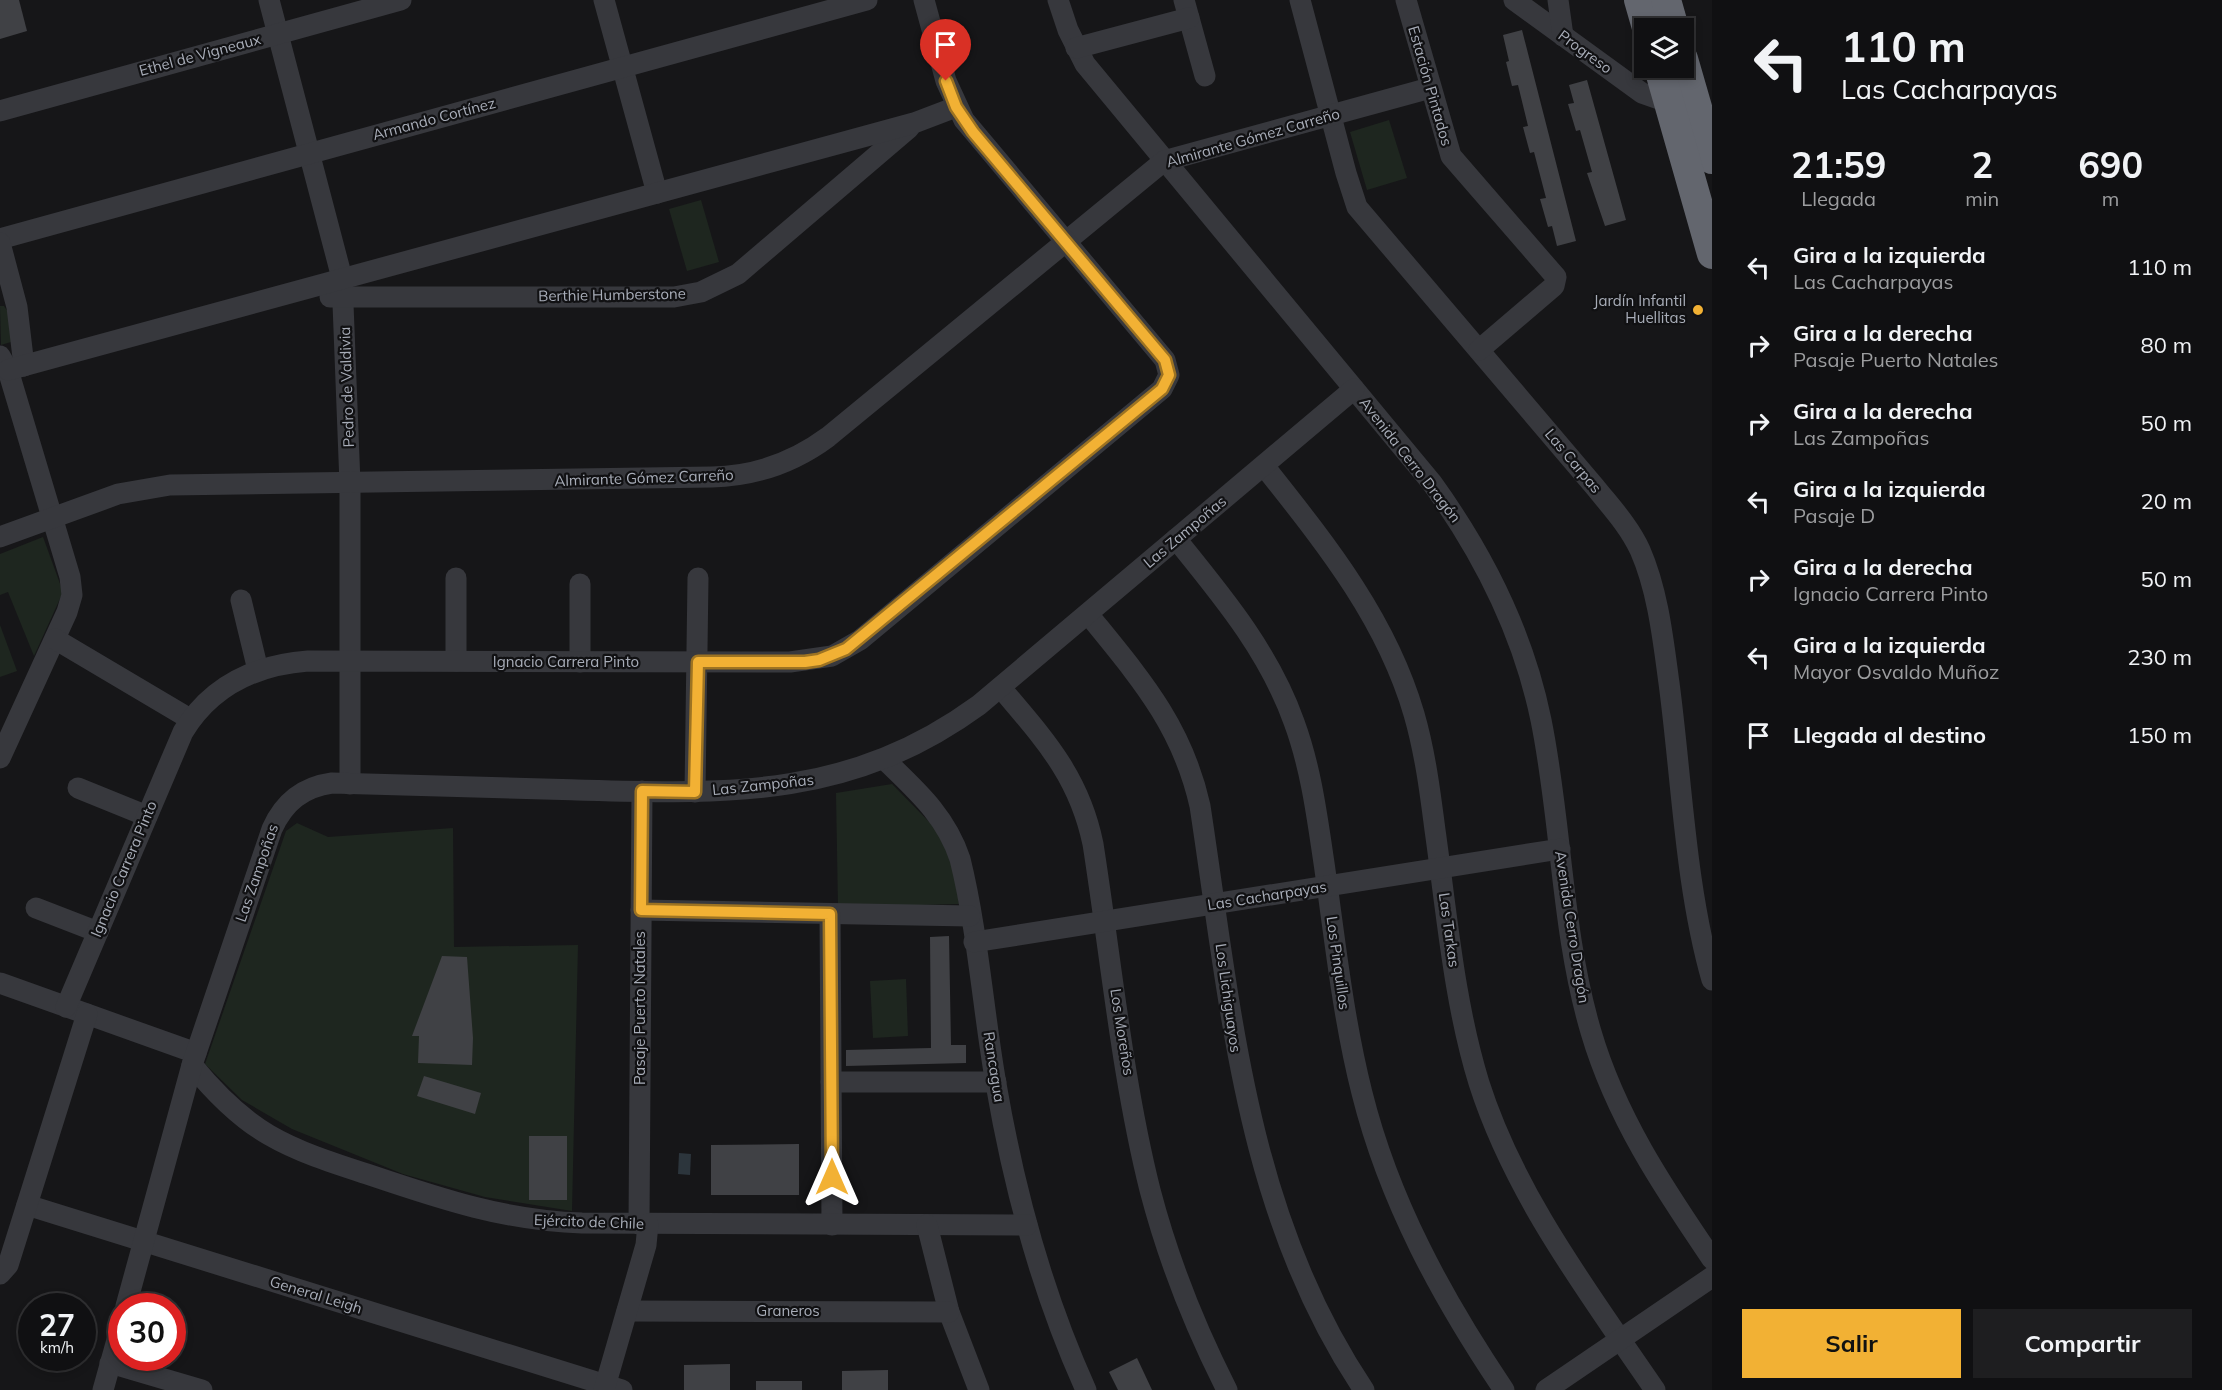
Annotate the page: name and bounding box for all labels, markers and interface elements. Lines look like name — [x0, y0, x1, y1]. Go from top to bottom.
map controls — [1634, 18, 1694, 78]
button: layers — [1634, 18, 1694, 78]
pin — [920, 19, 971, 81]
text: 110 m — [1841, 20, 1966, 73]
street label: Estación Pintados — [1404, 24, 1457, 148]
icon: left — [1742, 24, 1820, 102]
street label: Progreso — [1555, 26, 1616, 78]
icon: arrive — [929, 28, 962, 61]
street label: Ethel de Vigneaux — [137, 29, 263, 80]
text: Las Cacharpayas — [1841, 72, 2058, 106]
street label: Armando Cortínez — [370, 93, 498, 144]
street label: Almirante Gómez Carreño — [1164, 104, 1342, 171]
text: 21:59 — [1791, 142, 1886, 187]
text: 2 — [1971, 142, 1993, 187]
text: 690 — [2078, 142, 2143, 187]
text: Llegada — [1801, 186, 1876, 211]
text: min — [1965, 186, 1999, 211]
text: m — [2102, 186, 2119, 211]
text: Gira a la izquierda — [1793, 241, 1986, 269]
icon: left — [1742, 251, 1775, 284]
text: 110 m — [2127, 253, 2192, 281]
text: Las Cacharpayas — [1793, 269, 1954, 294]
street label: Berthie Humberstone — [538, 284, 686, 305]
place label: Jardín Infantil Huellitas — [1594, 291, 1686, 327]
marker: Jardín Infantil Huellitas — [1691, 303, 1705, 317]
text: Gira a la derecha — [1793, 319, 1973, 347]
street label: Pedro de Valdivia — [335, 326, 358, 448]
icon: right — [1742, 329, 1775, 362]
text: 80 m — [2141, 331, 2192, 359]
text: Pasaje Puerto Natales — [1793, 347, 1998, 372]
street label: Avenida Cerro Dragón — [1355, 393, 1465, 526]
text: Gira a la derecha — [1793, 397, 1973, 425]
icon: right — [1742, 407, 1775, 440]
text: 50 m — [2141, 409, 2192, 437]
street label: Las Carpas — [1541, 425, 1606, 497]
text: Las Zampoñas — [1793, 425, 1929, 450]
street label: Almirante Gómez Carreño — [554, 465, 734, 490]
text: Gira a la izquierda — [1793, 475, 1986, 503]
icon: left — [1742, 485, 1775, 518]
text: 20 m — [2141, 487, 2192, 515]
street label: Las Zampoñas — [1139, 491, 1230, 572]
text: Pasaje D — [1793, 503, 1875, 528]
text: Gira a la derecha — [1793, 553, 1973, 581]
icon: right — [1742, 563, 1775, 596]
text: 50 m — [2141, 565, 2192, 593]
text: Ignacio Carrera Pinto — [1793, 581, 1988, 606]
text: Gira a la izquierda — [1793, 631, 1986, 659]
icon: left — [1742, 641, 1775, 674]
text: 230 m — [2127, 643, 2192, 671]
street label: Ignacio Carrera Pinto — [493, 652, 639, 671]
text: Mayor Osvaldo Muñoz — [1793, 659, 2000, 684]
icon: arrive — [1742, 719, 1775, 752]
text: Llegada al destino — [1793, 721, 1986, 749]
text: 150 m — [2127, 721, 2192, 749]
street label: Las Zampoñas — [711, 770, 815, 799]
street label: Ignacio Carrera Pinto — [86, 798, 161, 940]
street label: Las Zampoñas — [231, 821, 282, 924]
street label: Avenida Cerro Dragón — [1551, 849, 1594, 1004]
street label: Las Cacharpayas — [1206, 877, 1328, 914]
street label: Las Tarkas — [1435, 891, 1464, 968]
street label: Los Pinquillos — [1323, 915, 1354, 1011]
street label: Pasaje Puerto Natales — [630, 931, 649, 1085]
street label: Los Lichiguayos — [1211, 942, 1246, 1054]
street label: Los Moreños — [1106, 987, 1139, 1077]
street label: Rancagua — [980, 1030, 1009, 1104]
position arrow — [800, 1145, 864, 1209]
street label: Ejército de Chile — [534, 1210, 644, 1233]
street label: General Leigh — [268, 1271, 365, 1318]
speed limit sign: 30 — [108, 1293, 186, 1371]
street label: Graneros — [756, 1301, 820, 1320]
text: 27 — [39, 1306, 75, 1344]
button: Salir — [1742, 1309, 1961, 1378]
button: Compartir — [1973, 1309, 2192, 1378]
text: km/h — [40, 1338, 74, 1357]

